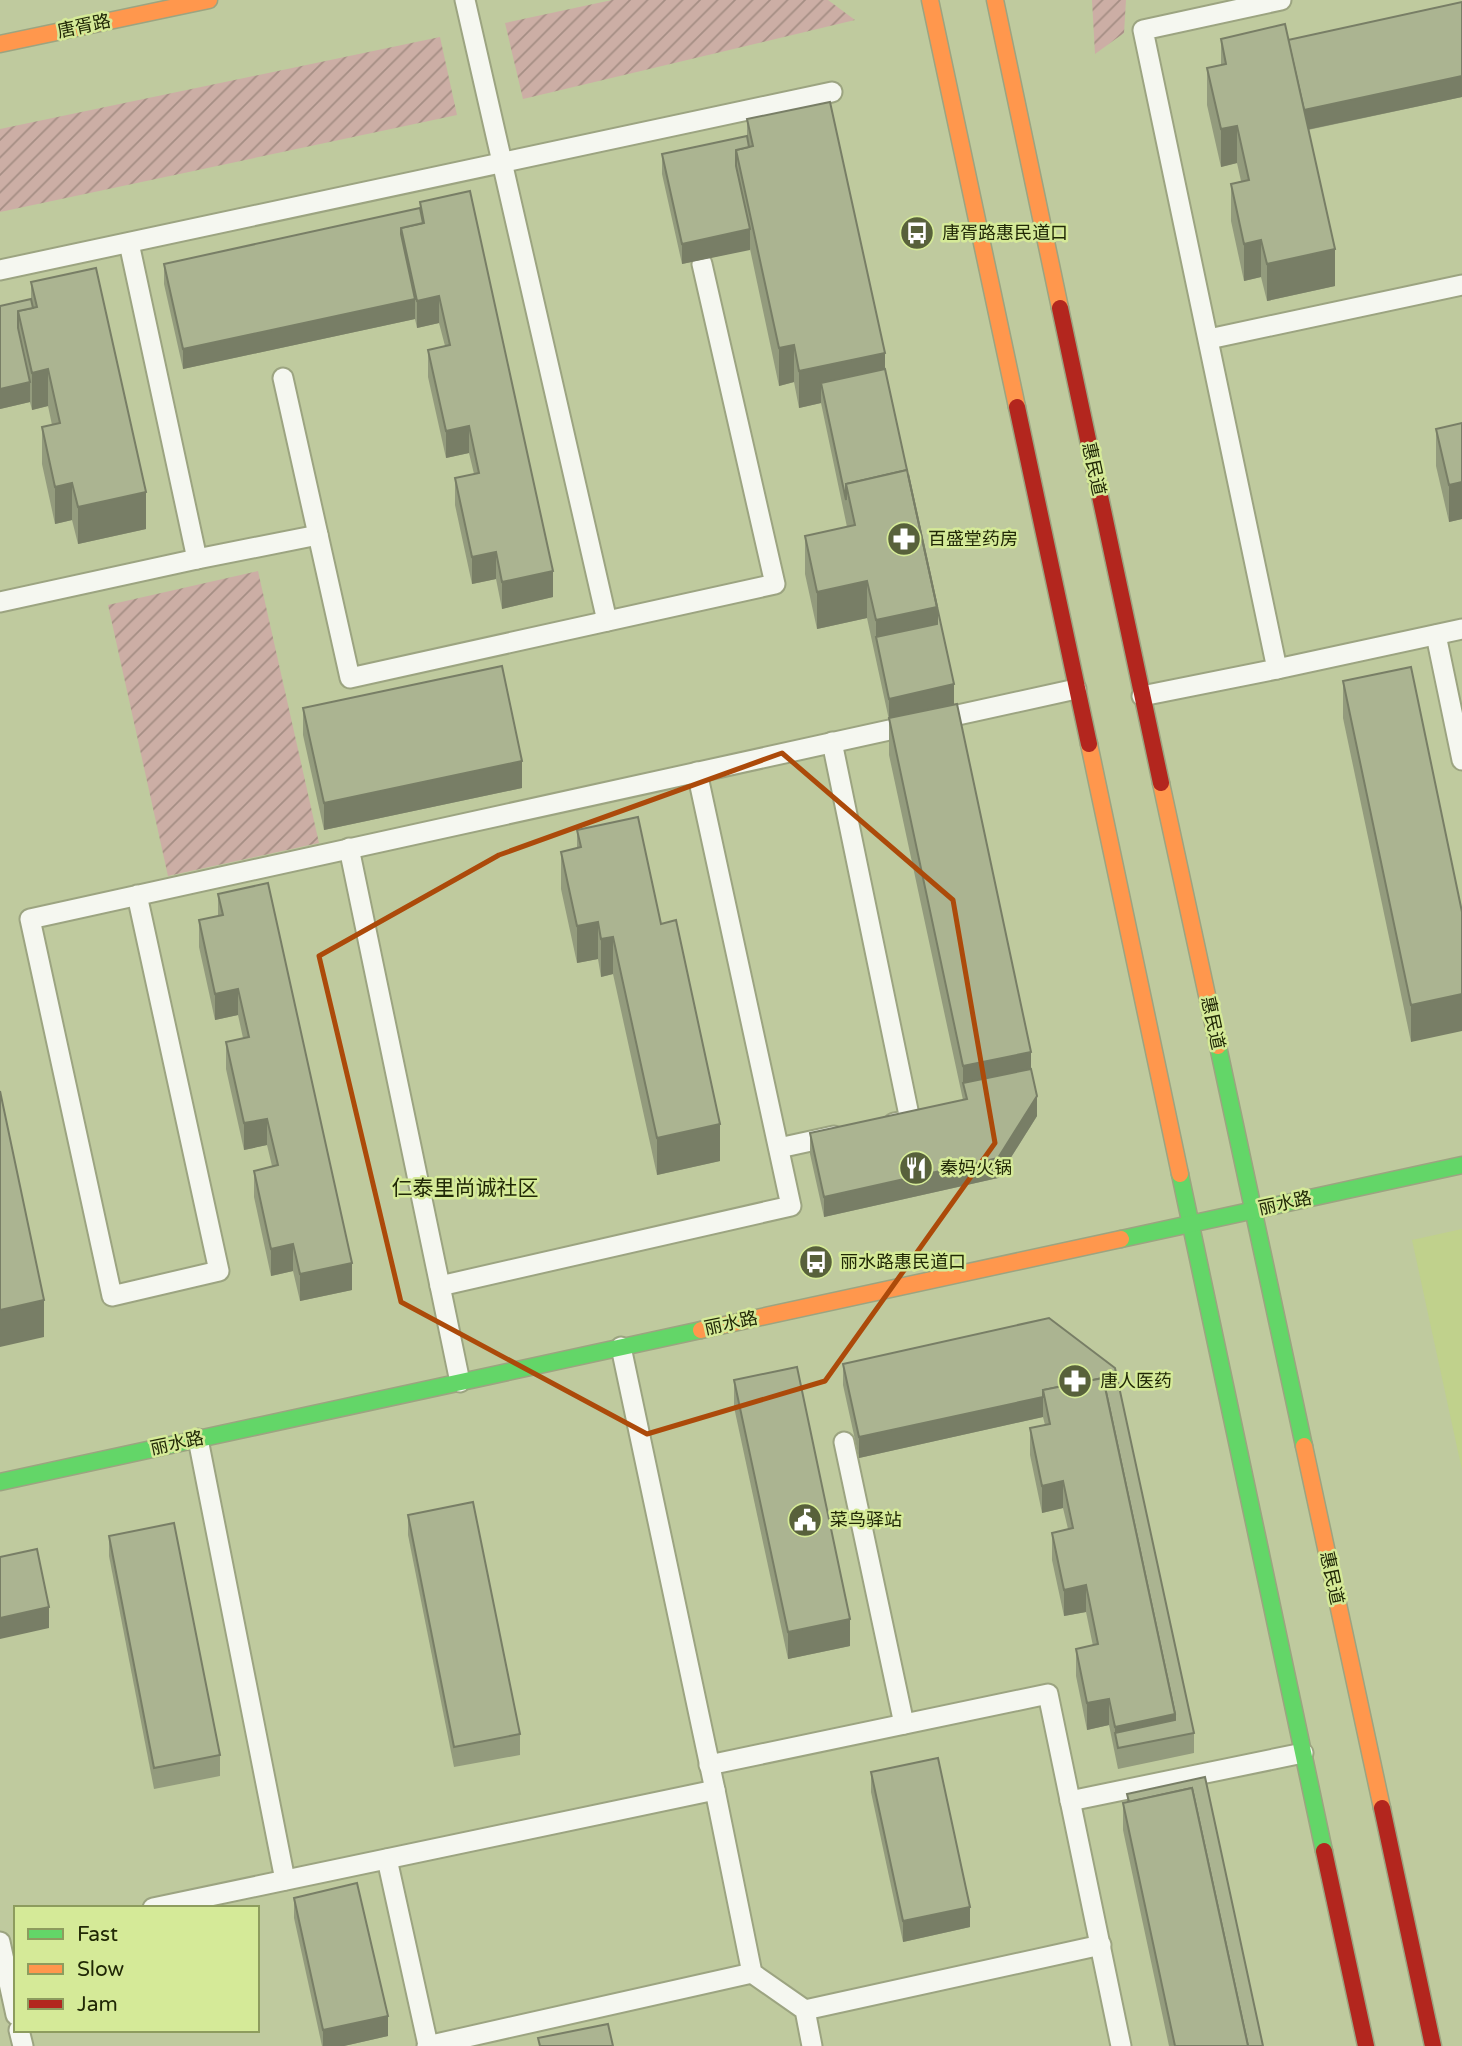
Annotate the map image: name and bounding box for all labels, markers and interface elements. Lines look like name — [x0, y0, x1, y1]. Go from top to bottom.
street label: 唐胥路 — [55, 10, 113, 42]
bus stop icon: 唐胥路惠民道口 — [898, 214, 936, 252]
place label: 唐胥路惠民道口 — [942, 222, 1068, 244]
street label: 惠民道 — [1078, 440, 1110, 498]
pharmacy icon: 百盛堂药房 — [885, 520, 923, 558]
place label: 百盛堂药房 — [928, 528, 1018, 550]
street label: 惠民道 — [1197, 994, 1229, 1052]
restaurant icon: 秦妈火锅 — [897, 1149, 935, 1187]
place label: 秦妈火锅 — [940, 1157, 1012, 1179]
district label: 仁泰里尚诚社区 — [392, 1176, 539, 1201]
street label: 丽水路 — [1256, 1187, 1314, 1219]
bus stop icon: 丽水路惠民道口 — [797, 1243, 835, 1281]
place label: 丽水路惠民道口 — [840, 1251, 966, 1273]
street label: 丽水路 — [702, 1307, 760, 1339]
pharmacy icon: 唐人医药 — [1056, 1362, 1094, 1400]
place label: 唐人医药 — [1100, 1370, 1172, 1392]
street label: 丽水路 — [148, 1427, 206, 1459]
public building icon: 菜鸟驿站 — [786, 1501, 824, 1539]
place label: 菜鸟驿站 — [830, 1509, 902, 1531]
street label: 惠民道 — [1316, 1549, 1348, 1607]
legend — [14, 1906, 259, 2032]
text: Fast — [77, 1922, 118, 1947]
text: Slow — [77, 1957, 125, 1982]
text: Jam — [77, 1992, 118, 2017]

